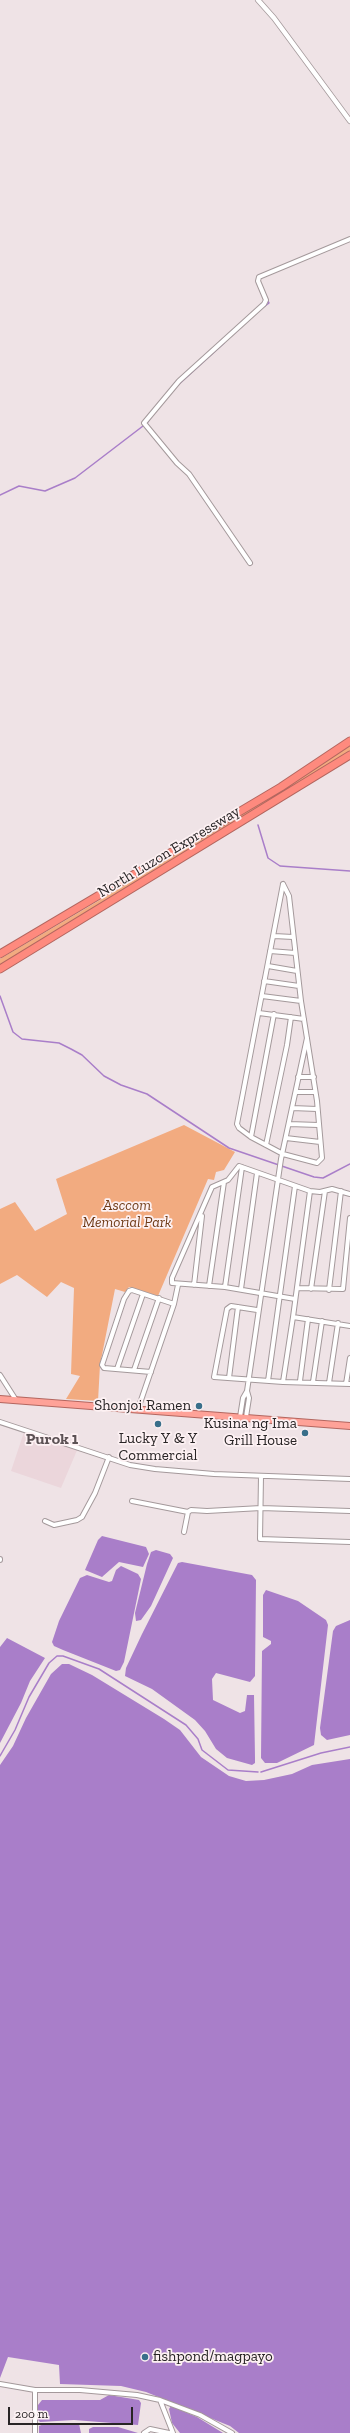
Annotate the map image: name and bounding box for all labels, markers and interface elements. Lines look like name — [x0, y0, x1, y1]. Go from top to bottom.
street label: North Luzon Expressway — [95, 802, 243, 902]
park label: Asccom Memorial Park — [82, 1197, 172, 1232]
place label: Shonjoi Ramen — [94, 1397, 191, 1415]
marker: Shonjoi Ramen — [194, 1401, 204, 1411]
place label: Kusina ng Ima Grill House — [204, 1415, 297, 1450]
marker: Lucky Y & Y Commercial — [153, 1419, 163, 1429]
marker: Kusina ng Ima Grill House — [300, 1428, 310, 1438]
district label: Purok 1 — [26, 1429, 78, 1449]
place label: Lucky Y & Y Commercial — [119, 1430, 197, 1465]
place label: fishpond/magpayo — [153, 2348, 273, 2366]
marker: fishpond/magpayo — [140, 2352, 150, 2362]
scale bar — [10, 2399, 135, 2425]
text: 200 m — [15, 2407, 48, 2421]

